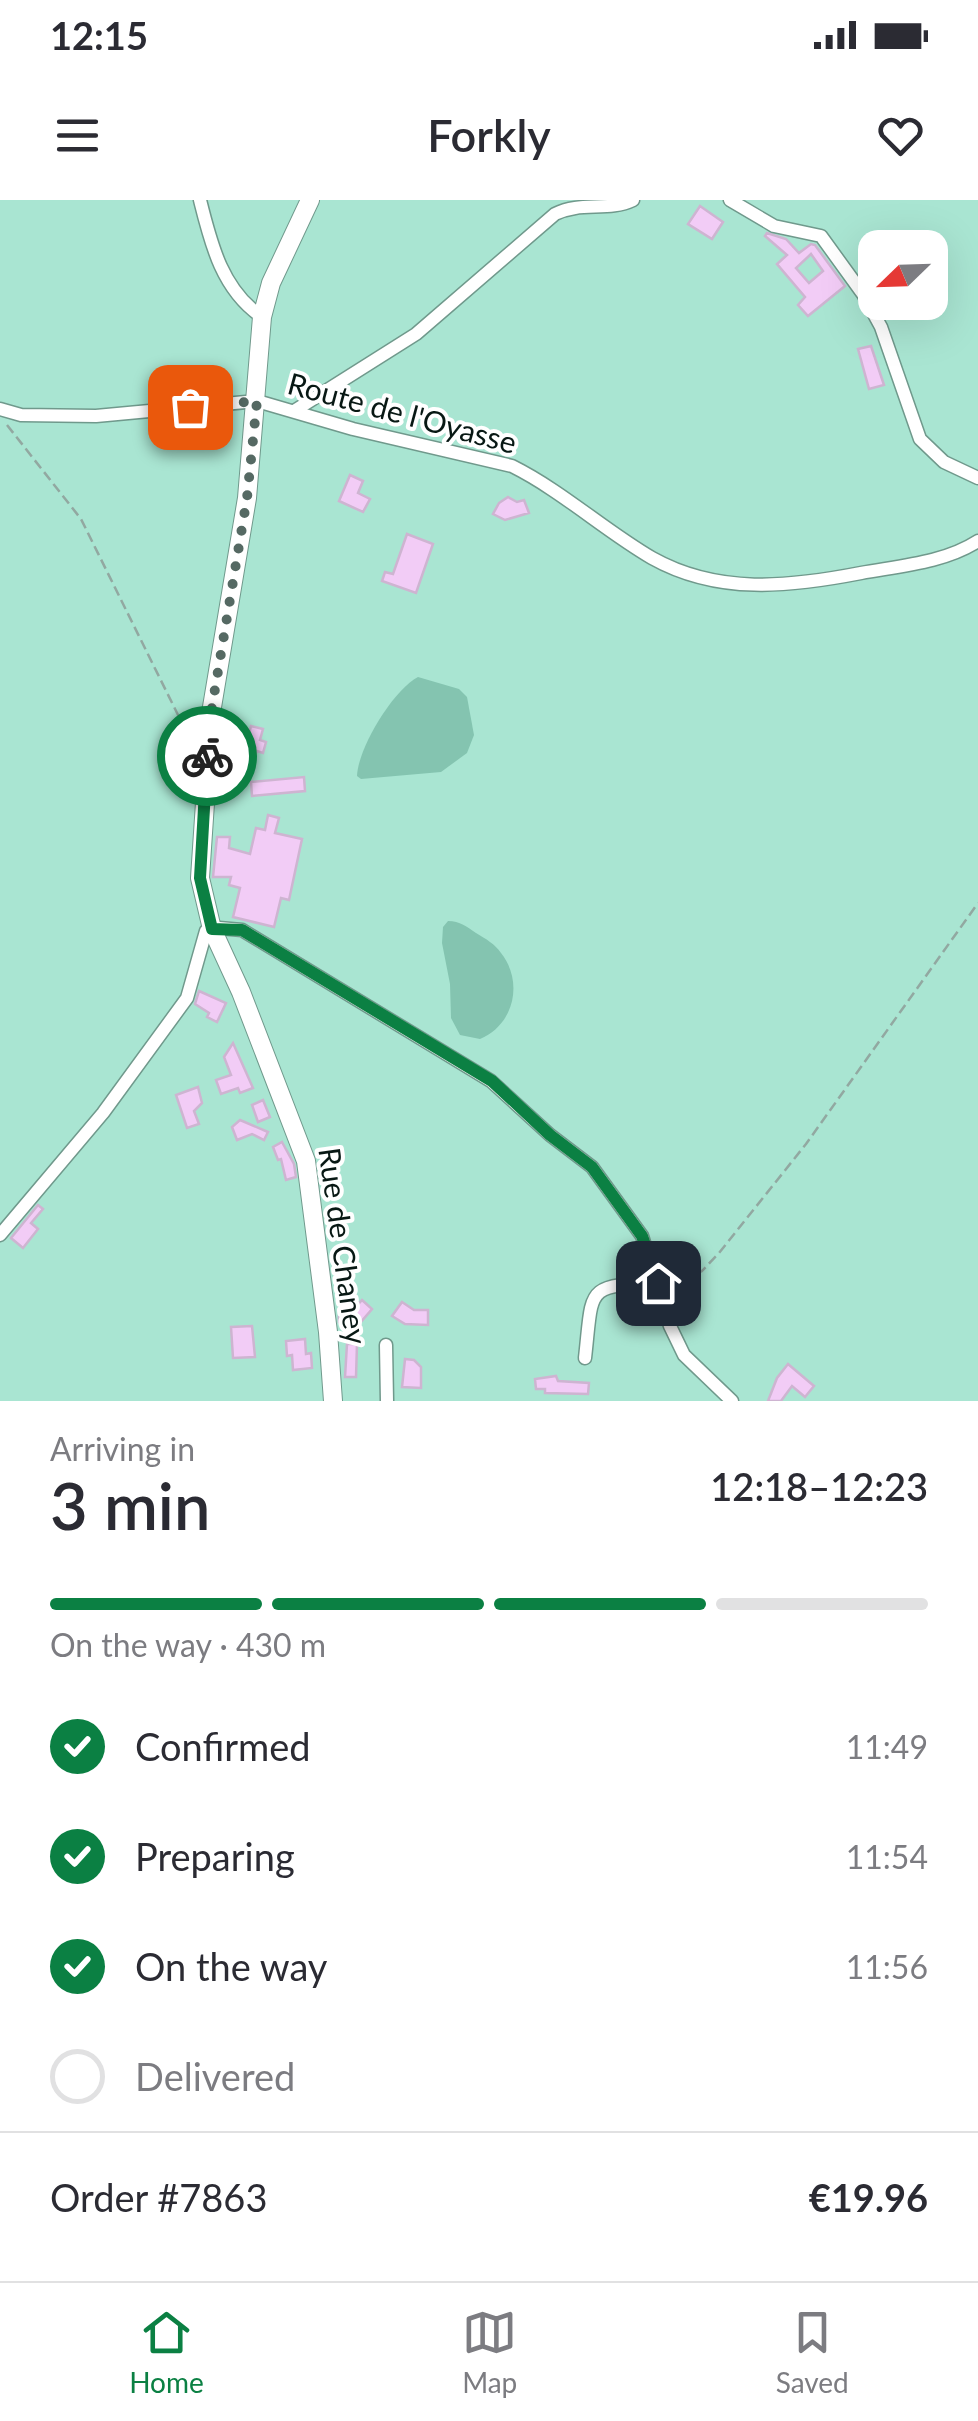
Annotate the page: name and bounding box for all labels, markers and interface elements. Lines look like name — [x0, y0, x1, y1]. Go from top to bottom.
text: 12:15 — [50, 12, 148, 58]
icon: menu — [50, 108, 105, 163]
text: Forkly — [427, 108, 551, 162]
icon: heart — [873, 108, 928, 163]
north arrow — [858, 230, 948, 320]
map controls — [858, 230, 948, 320]
street label: Route de l'Oyasse — [284, 364, 521, 460]
pin — [148, 365, 233, 450]
icon: bag — [163, 380, 218, 435]
courier — [157, 706, 257, 806]
icon: bike — [180, 729, 235, 784]
street label: Rue de Chaney — [312, 1145, 376, 1347]
pin — [616, 1241, 701, 1326]
icon: home — [631, 1256, 686, 1311]
text: Arriving in — [50, 1429, 195, 1468]
text: 12:18–12:23 — [710, 1463, 928, 1509]
text: 3 min — [50, 1466, 210, 1544]
text: On the way · 430 m — [50, 1625, 326, 1664]
icon: check — [50, 1719, 105, 1774]
text: Confirmed — [135, 1723, 311, 1769]
text: 11:49 — [846, 1727, 928, 1766]
icon: check — [50, 1829, 105, 1884]
text: Preparing — [135, 1833, 295, 1879]
text: 11:54 — [846, 1837, 928, 1876]
icon: check — [50, 1939, 105, 1994]
text: On the way — [135, 1943, 327, 1989]
text: 11:56 — [846, 1947, 928, 1986]
text: Delivered — [135, 2053, 295, 2099]
text: Order #7863 — [50, 2174, 267, 2220]
text: €19.96 — [809, 2174, 928, 2220]
tab: Home — [129, 2305, 204, 2399]
tab: Map — [462, 2305, 517, 2399]
tab: Saved — [776, 2305, 849, 2399]

